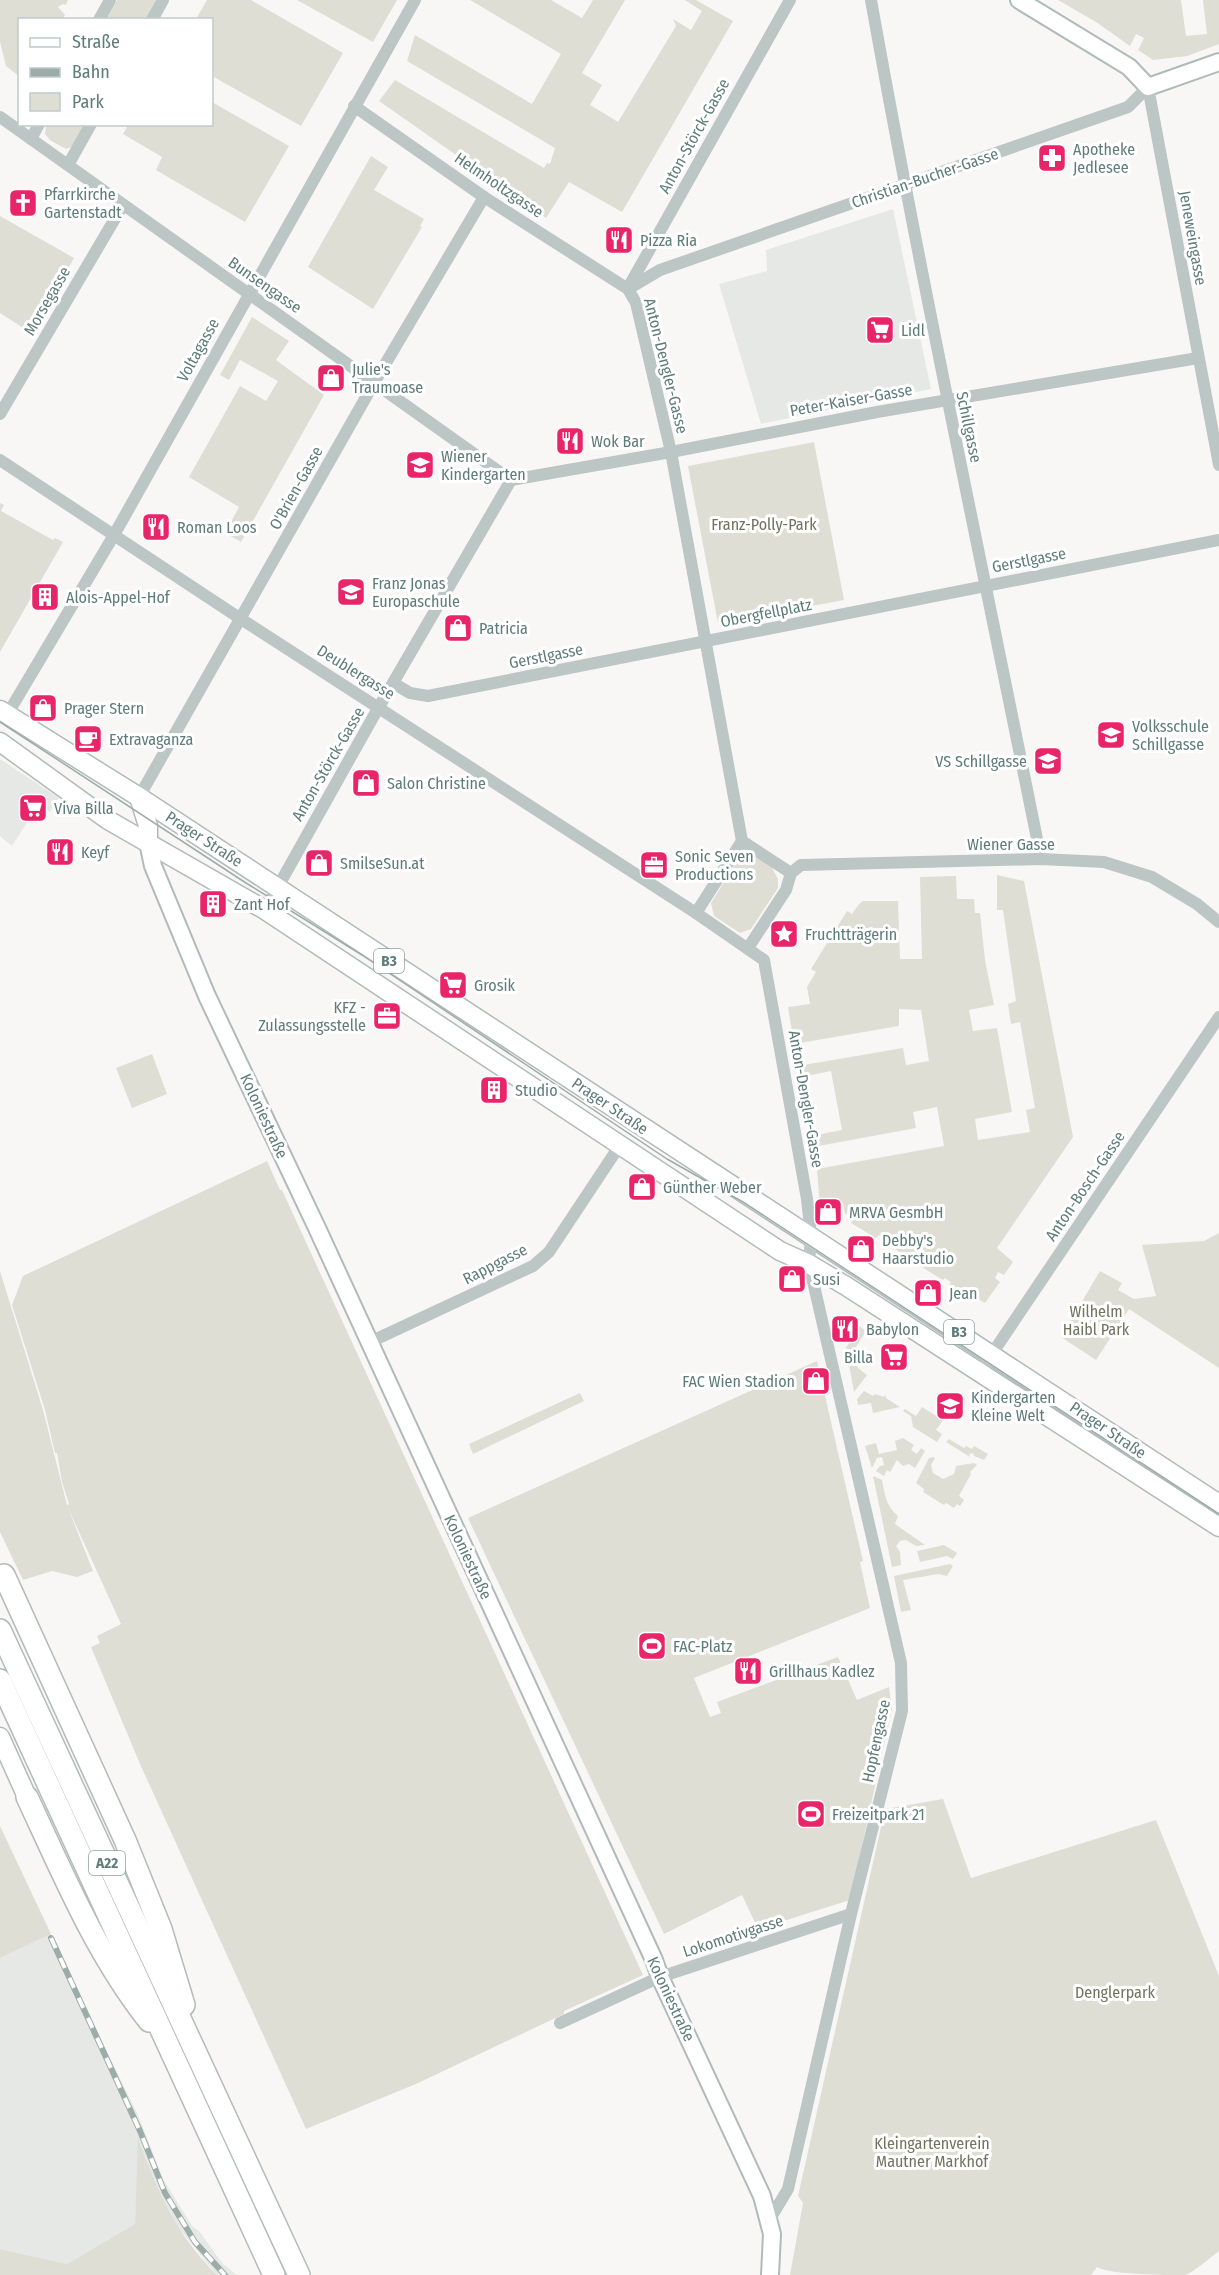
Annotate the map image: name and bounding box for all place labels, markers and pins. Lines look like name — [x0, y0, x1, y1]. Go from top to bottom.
place label: Apotheke Jedlesee — [1073, 140, 1135, 177]
pharmacy icon: Apotheke Jedlesee — [1036, 142, 1068, 174]
place label: Pfarrkirche Gartenstadt — [44, 185, 122, 222]
church icon: Pfarrkirche Gartenstadt — [7, 187, 39, 219]
restaurant icon: Pizza Ria — [603, 224, 635, 256]
place label: Pizza Ria — [640, 231, 697, 250]
supermarket icon: Lidl — [864, 314, 896, 346]
place label: Lidl — [901, 321, 925, 340]
place label: Julie's Traumoase — [352, 360, 423, 397]
shop icon: Julie's Traumoase — [315, 362, 347, 394]
restaurant icon: Wok Bar — [554, 425, 586, 457]
place label: Wok Bar — [591, 432, 645, 451]
place label: Wiener Kindergarten — [441, 447, 526, 484]
school or university icon: Wiener Kindergarten — [404, 449, 436, 481]
restaurant icon: Roman Loos — [140, 511, 172, 543]
place label: Roman Loos — [177, 518, 257, 537]
place label: Franz Jonas Europaschule — [372, 574, 460, 611]
school or university icon: Franz Jonas Europaschule — [335, 576, 367, 608]
building icon: Alois-Appel-Hof — [29, 581, 61, 613]
place label: Alois-Appel-Hof — [66, 588, 171, 607]
shop icon: Patricia — [442, 612, 474, 644]
place label: Patricia — [479, 619, 528, 638]
shop icon: Prager Stern — [27, 692, 59, 724]
place label: Prager Stern — [64, 699, 144, 718]
place label: Volksschule Schillgasse — [1132, 717, 1209, 754]
school or university icon: Volksschule Schillgasse — [1095, 719, 1127, 751]
cafe icon: Extravaganza — [72, 723, 104, 755]
place label: Extravaganza — [109, 730, 194, 749]
school or university icon: VS Schillgasse — [1032, 745, 1064, 777]
place label: VS Schillgasse — [935, 752, 1027, 771]
shop icon: Salon Christine — [350, 767, 382, 799]
place label: Salon Christine — [387, 774, 486, 793]
supermarket icon: Viva Billa — [17, 792, 49, 824]
place label: Viva Billa — [54, 799, 114, 818]
restaurant icon: Keyf — [44, 836, 76, 868]
place label: Keyf — [81, 843, 110, 862]
shop icon: SmilseSun.at — [303, 847, 335, 879]
place label: Sonic Seven Productions — [675, 847, 754, 884]
office icon: Sonic Seven Productions — [638, 849, 670, 881]
place label: SmilseSun.at — [340, 854, 425, 873]
building icon: Zant Hof — [197, 888, 229, 920]
place label: Zant Hof — [234, 895, 291, 914]
place icon: Fruchtträgerin — [768, 918, 800, 950]
place label: Fruchtträgerin — [805, 925, 897, 944]
supermarket icon: Grosik — [437, 969, 469, 1001]
place label: Grosik — [474, 976, 516, 995]
place label: KFZ - Zulassungsstelle — [258, 998, 366, 1035]
office icon: KFZ - Zulassungsstelle — [371, 1000, 403, 1032]
building icon: Studio — [478, 1074, 510, 1106]
place label: Studio — [515, 1081, 558, 1100]
shop icon: Günther Weber — [626, 1171, 658, 1203]
place label: Günther Weber — [663, 1178, 762, 1197]
shop icon: MRVA GesmbH — [812, 1196, 844, 1228]
place label: MRVA GesmbH — [849, 1203, 944, 1222]
place label: Debby's Haarstudio — [882, 1231, 954, 1268]
shop icon: Debby's Haarstudio — [845, 1233, 877, 1265]
shop icon: Susi — [776, 1263, 808, 1295]
place label: Susi — [813, 1270, 840, 1289]
shop icon: Jean — [912, 1277, 944, 1309]
place label: Jean — [949, 1284, 977, 1303]
restaurant icon: Babylon — [829, 1313, 861, 1345]
place label: Babylon — [866, 1320, 919, 1339]
supermarket icon: Billa — [878, 1341, 910, 1373]
place label: Billa — [844, 1348, 873, 1367]
shop icon: FAC Wien Stadion — [800, 1365, 832, 1397]
place label: FAC Wien Stadion — [682, 1372, 795, 1391]
place label: Kindergarten Kleine Welt — [971, 1388, 1056, 1425]
school or university icon: Kindergarten Kleine Welt — [934, 1390, 966, 1422]
sports icon: FAC-Platz — [636, 1630, 668, 1662]
place label: FAC-Platz — [673, 1637, 732, 1656]
restaurant icon: Grillhaus Kadlez — [732, 1655, 764, 1687]
place label: Grillhaus Kadlez — [769, 1662, 875, 1681]
sports icon: Freizeitpark 21 — [795, 1798, 827, 1830]
place label: Freizeitpark 21 — [832, 1805, 925, 1824]

